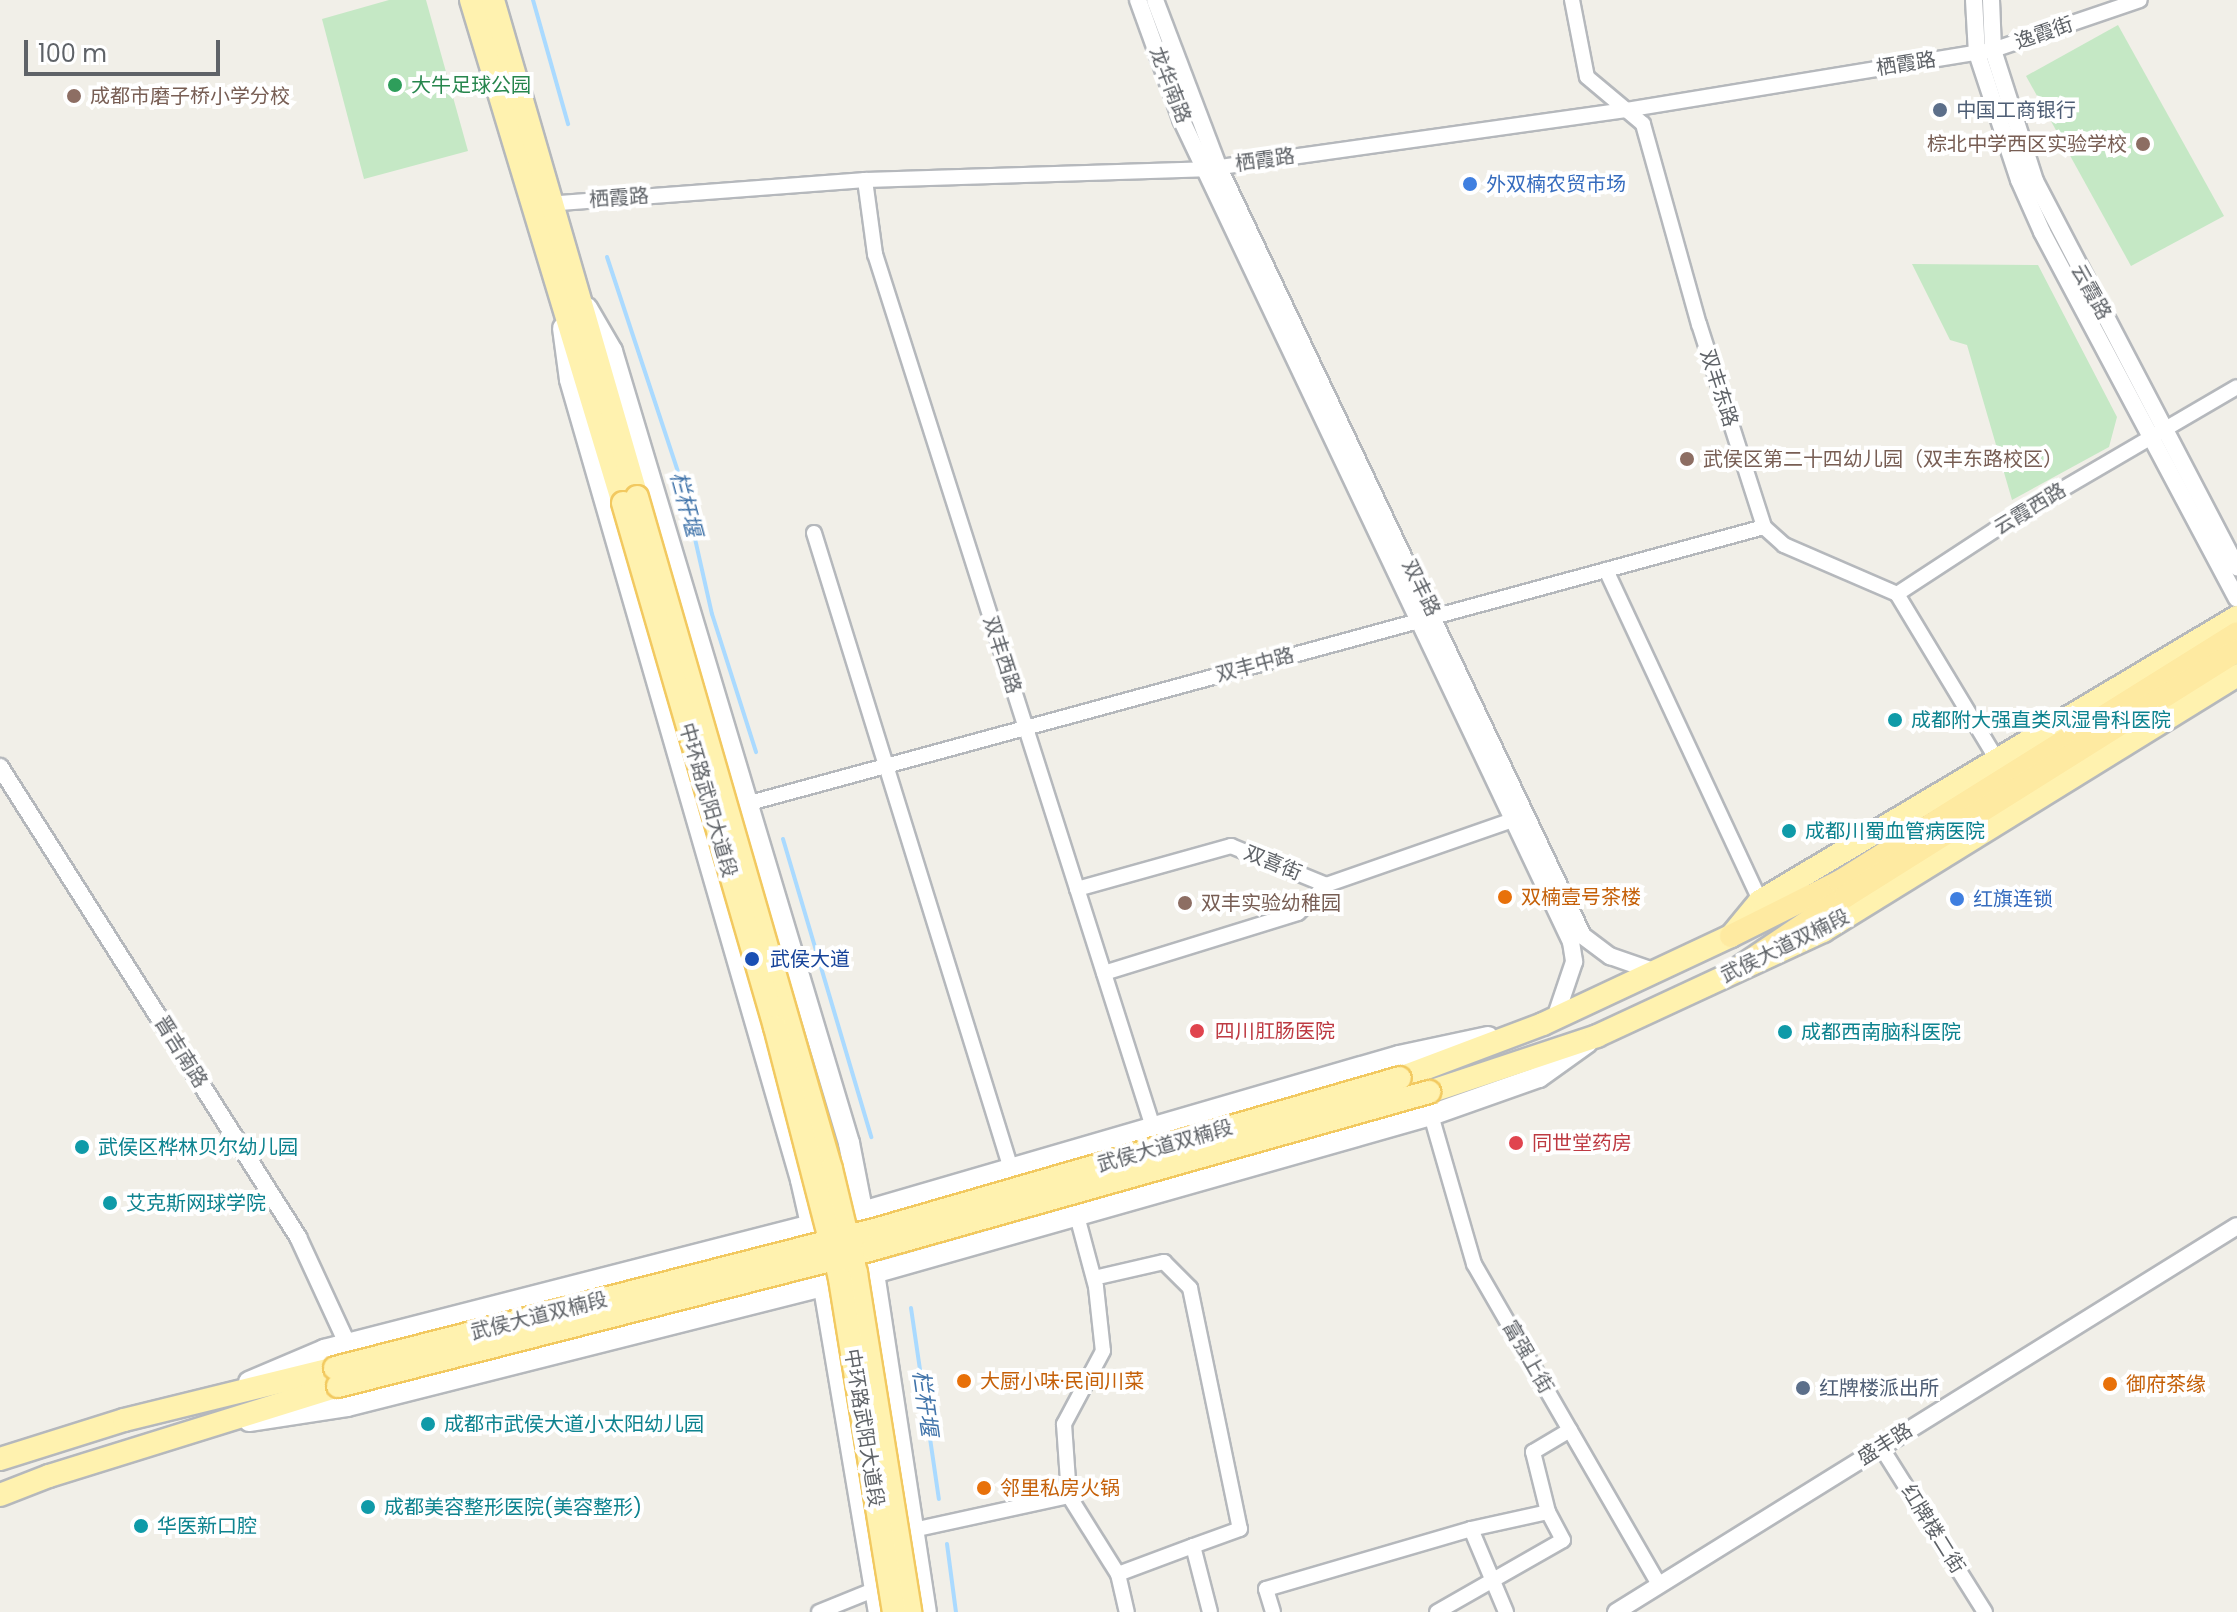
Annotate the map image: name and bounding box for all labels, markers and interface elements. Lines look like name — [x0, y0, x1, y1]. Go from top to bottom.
street label: 逸霞街 — [2012, 12, 2076, 54]
scale bar — [28, 24, 224, 74]
text: 100 m — [38, 37, 107, 70]
street label: 龙华南路 — [1144, 43, 1196, 127]
street label: 栖霞路 — [1874, 47, 1938, 81]
place label: 大牛足球公园 — [411, 73, 531, 97]
marker: 大牛足球公园 — [386, 76, 404, 94]
place label: 成都市磨子桥小学分校 — [90, 84, 290, 108]
marker: 成都市磨子桥小学分校 — [65, 87, 83, 105]
place label: 中国工商银行 — [1956, 98, 2076, 122]
marker: 中国工商银行 — [1931, 101, 1949, 119]
place label: 棕北中学西区实验学校 — [1927, 132, 2127, 156]
marker: 棕北中学西区实验学校 — [2134, 135, 2152, 153]
street label: 栖霞路 — [1234, 144, 1296, 176]
place label: 外双楠农贸市场 — [1486, 172, 1626, 196]
marker: 外双楠农贸市场 — [1461, 175, 1479, 193]
street label: 栖霞路 — [588, 184, 650, 212]
street label: 云霞路 — [2066, 260, 2116, 324]
street label: 双丰东路 — [1695, 346, 1743, 430]
place label: 武侯区第二十四幼儿园（双丰东路校区） — [1703, 447, 2063, 471]
marker: 武侯区第二十四幼儿园（双丰东路校区） — [1678, 450, 1696, 468]
water label: 栏杆堰 — [665, 469, 707, 539]
street label: 云霞西路 — [1990, 478, 2070, 540]
street label: 双丰路 — [1397, 556, 1445, 620]
street label: 双丰西路 — [978, 613, 1026, 697]
street label: 双丰中路 — [1213, 643, 1297, 687]
place label: 成都附大强直类凤湿骨科医院 — [1911, 708, 2171, 732]
marker: 成都附大强直类凤湿骨科医院 — [1886, 711, 1904, 729]
street label: 中环路武阳大道段 — [674, 720, 742, 880]
place label: 成都川蜀血管病医院 — [1805, 819, 1985, 843]
marker: 成都川蜀血管病医院 — [1780, 822, 1798, 840]
street label: 双喜街 — [1241, 841, 1305, 885]
place label: 双楠壹号茶楼 — [1521, 885, 1641, 909]
place label: 红旗连锁 — [1973, 887, 2053, 911]
marker: 双楠壹号茶楼 — [1496, 888, 1514, 906]
marker: 红旗连锁 — [1948, 890, 1966, 908]
place label: 双丰实验幼稚园 — [1201, 891, 1341, 915]
marker: 双丰实验幼稚园 — [1176, 894, 1194, 912]
street label: 武侯大道双楠段 — [1717, 905, 1853, 987]
place label: 武侯大道 — [770, 947, 850, 971]
marker: 武侯大道 — [741, 948, 763, 970]
street label: 晋吉南路 — [150, 1012, 212, 1092]
place label: 四川肛肠医院 — [1215, 1019, 1335, 1043]
marker: 四川肛肠医院 — [1186, 1020, 1208, 1042]
place label: 成都西南脑科医院 — [1801, 1020, 1961, 1044]
marker: 成都西南脑科医院 — [1776, 1023, 1794, 1041]
street label: 武侯大道双楠段 — [1094, 1115, 1236, 1177]
place label: 同世堂药房 — [1532, 1131, 1632, 1155]
marker: 同世堂药房 — [1507, 1134, 1525, 1152]
place label: 武侯区桦林贝尔幼儿园 — [98, 1135, 298, 1159]
marker: 武侯区桦林贝尔幼儿园 — [73, 1138, 91, 1156]
place label: 艾克斯网球学院 — [126, 1191, 266, 1215]
marker: 艾克斯网球学院 — [101, 1194, 119, 1212]
street label: 武侯大道双楠段 — [468, 1287, 610, 1345]
street label: 富强上街 — [1498, 1316, 1558, 1398]
street label: 中环路武阳大道段 — [840, 1347, 888, 1509]
water label: 栏杆堰 — [907, 1368, 943, 1438]
place label: 大厨小味·民间川菜 — [980, 1369, 1144, 1393]
marker: 大厨小味·民间川菜 — [955, 1372, 973, 1390]
place label: 御府茶缘 — [2126, 1372, 2206, 1396]
marker: 御府茶缘 — [2101, 1375, 2119, 1393]
place label: 红牌楼派出所 — [1819, 1376, 1939, 1400]
marker: 红牌楼派出所 — [1794, 1379, 1812, 1397]
place label: 成都市武侯大道小太阳幼儿园 — [444, 1412, 704, 1436]
marker: 成都市武侯大道小太阳幼儿园 — [419, 1415, 437, 1433]
street label: 盛丰路 — [1853, 1418, 1917, 1470]
place label: 邻里私房火锅 — [1000, 1476, 1120, 1500]
marker: 邻里私房火锅 — [975, 1479, 993, 1497]
street label: 红牌楼二街 — [1896, 1480, 1970, 1578]
place label: 成都美容整形医院(美容整形) — [384, 1495, 642, 1519]
marker: 成都美容整形医院(美容整形) — [359, 1498, 377, 1516]
place label: 华医新口腔 — [157, 1514, 257, 1538]
marker: 华医新口腔 — [132, 1517, 150, 1535]

